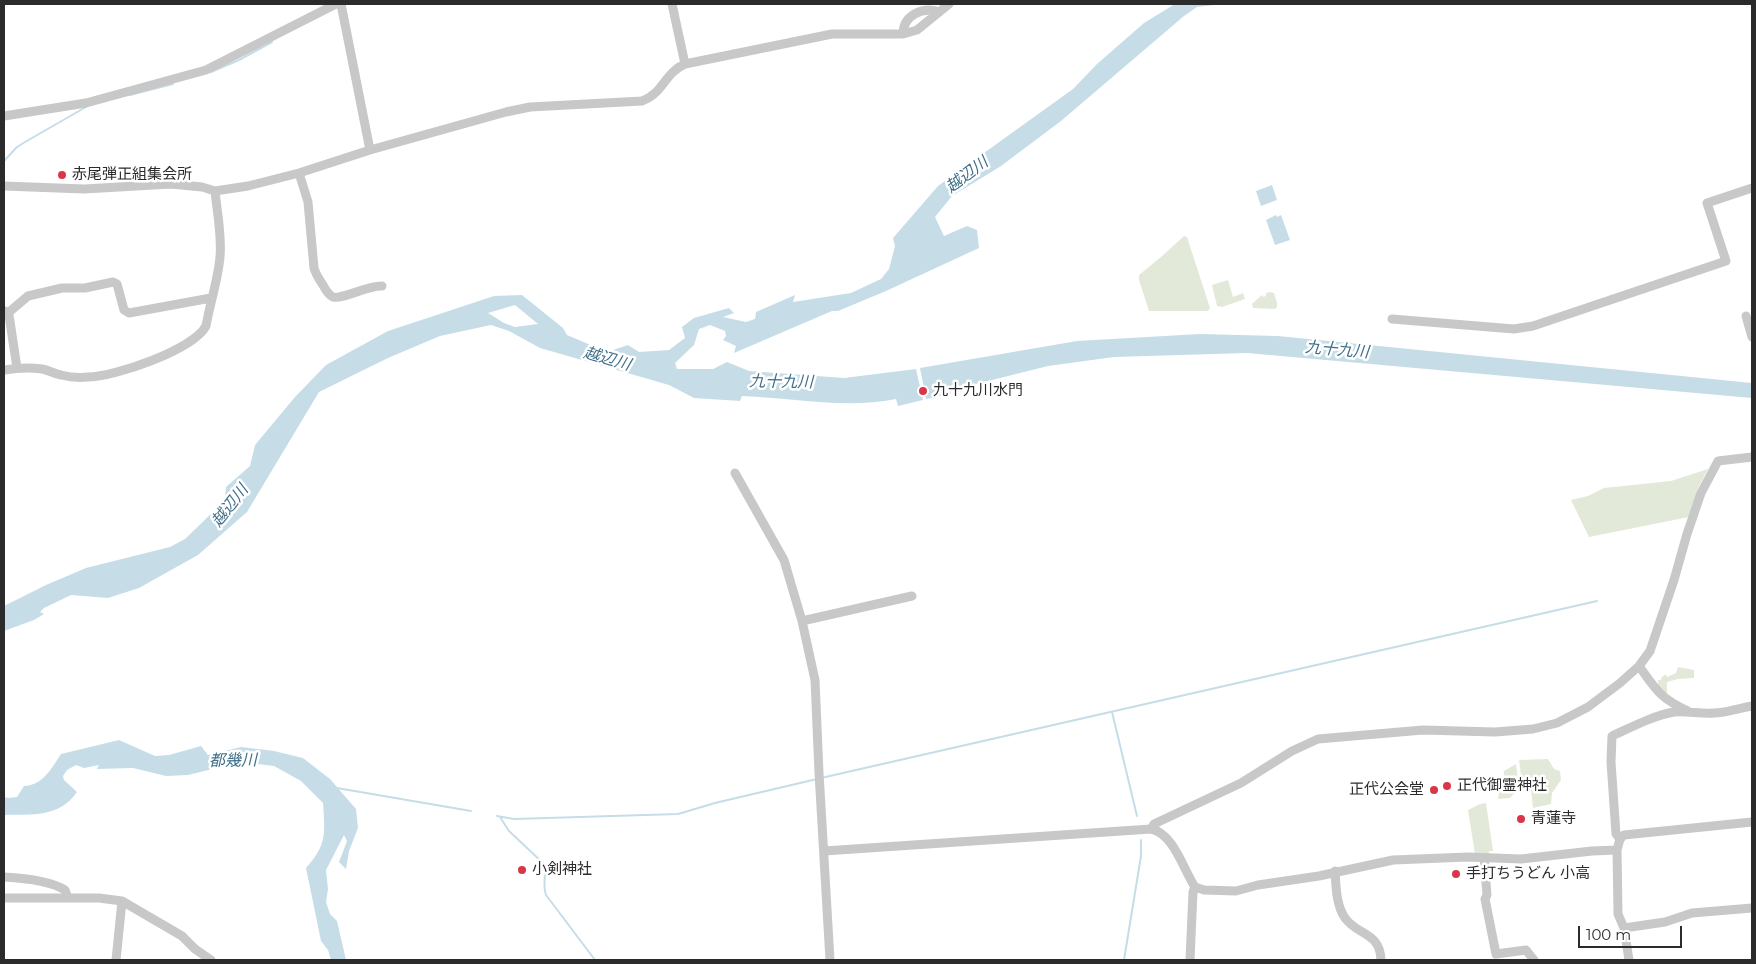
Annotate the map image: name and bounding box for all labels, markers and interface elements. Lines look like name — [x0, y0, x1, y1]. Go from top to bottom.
water label: 越辺川 — [942, 153, 992, 197]
place label: 赤尾弾正組集会所 — [72, 166, 192, 184]
marker: 赤尾弾正組集会所 — [56, 169, 68, 181]
water label: 九十九川 — [1304, 338, 1370, 362]
water label: 越辺川 — [581, 343, 633, 375]
water label: 九十九川 — [749, 372, 813, 392]
place label: 九十九川水門 — [933, 382, 1023, 400]
marker: 九十九川水門 — [917, 385, 929, 397]
water label: 越辺川 — [208, 481, 252, 531]
water label: 都幾川 — [209, 751, 257, 771]
place label: 正代御霊神社 — [1457, 777, 1547, 795]
marker: 正代御霊神社 — [1441, 780, 1453, 792]
place label: 正代公会堂 — [1349, 781, 1424, 799]
marker: 正代公会堂 — [1428, 784, 1440, 796]
place label: 青蓮寺 — [1531, 810, 1576, 828]
marker: 青蓮寺 — [1515, 813, 1527, 825]
place label: 小剣神社 — [532, 861, 592, 879]
marker: 小剣神社 — [516, 864, 528, 876]
place label: 手打ちうどん 小高 — [1466, 865, 1590, 883]
marker: 手打ちうどん 小高 — [1450, 868, 1462, 880]
scale bar — [1581, 916, 1685, 948]
text: 100 m — [1586, 925, 1631, 944]

